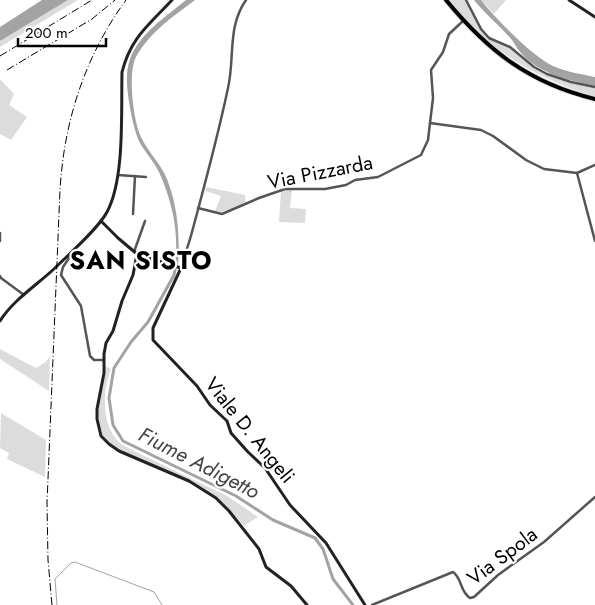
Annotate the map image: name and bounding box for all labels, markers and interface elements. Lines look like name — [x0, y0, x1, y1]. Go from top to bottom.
scale bar — [18, 15, 105, 47]
text: 200 m — [25, 22, 68, 44]
street label: Via Pizzarda — [265, 148, 375, 197]
district label: SAN SISTO — [70, 242, 212, 278]
street label: Viale D. Angeli — [198, 371, 302, 490]
water label: Fiume Adigetto — [133, 420, 265, 506]
street label: Via Spola — [461, 520, 544, 593]

